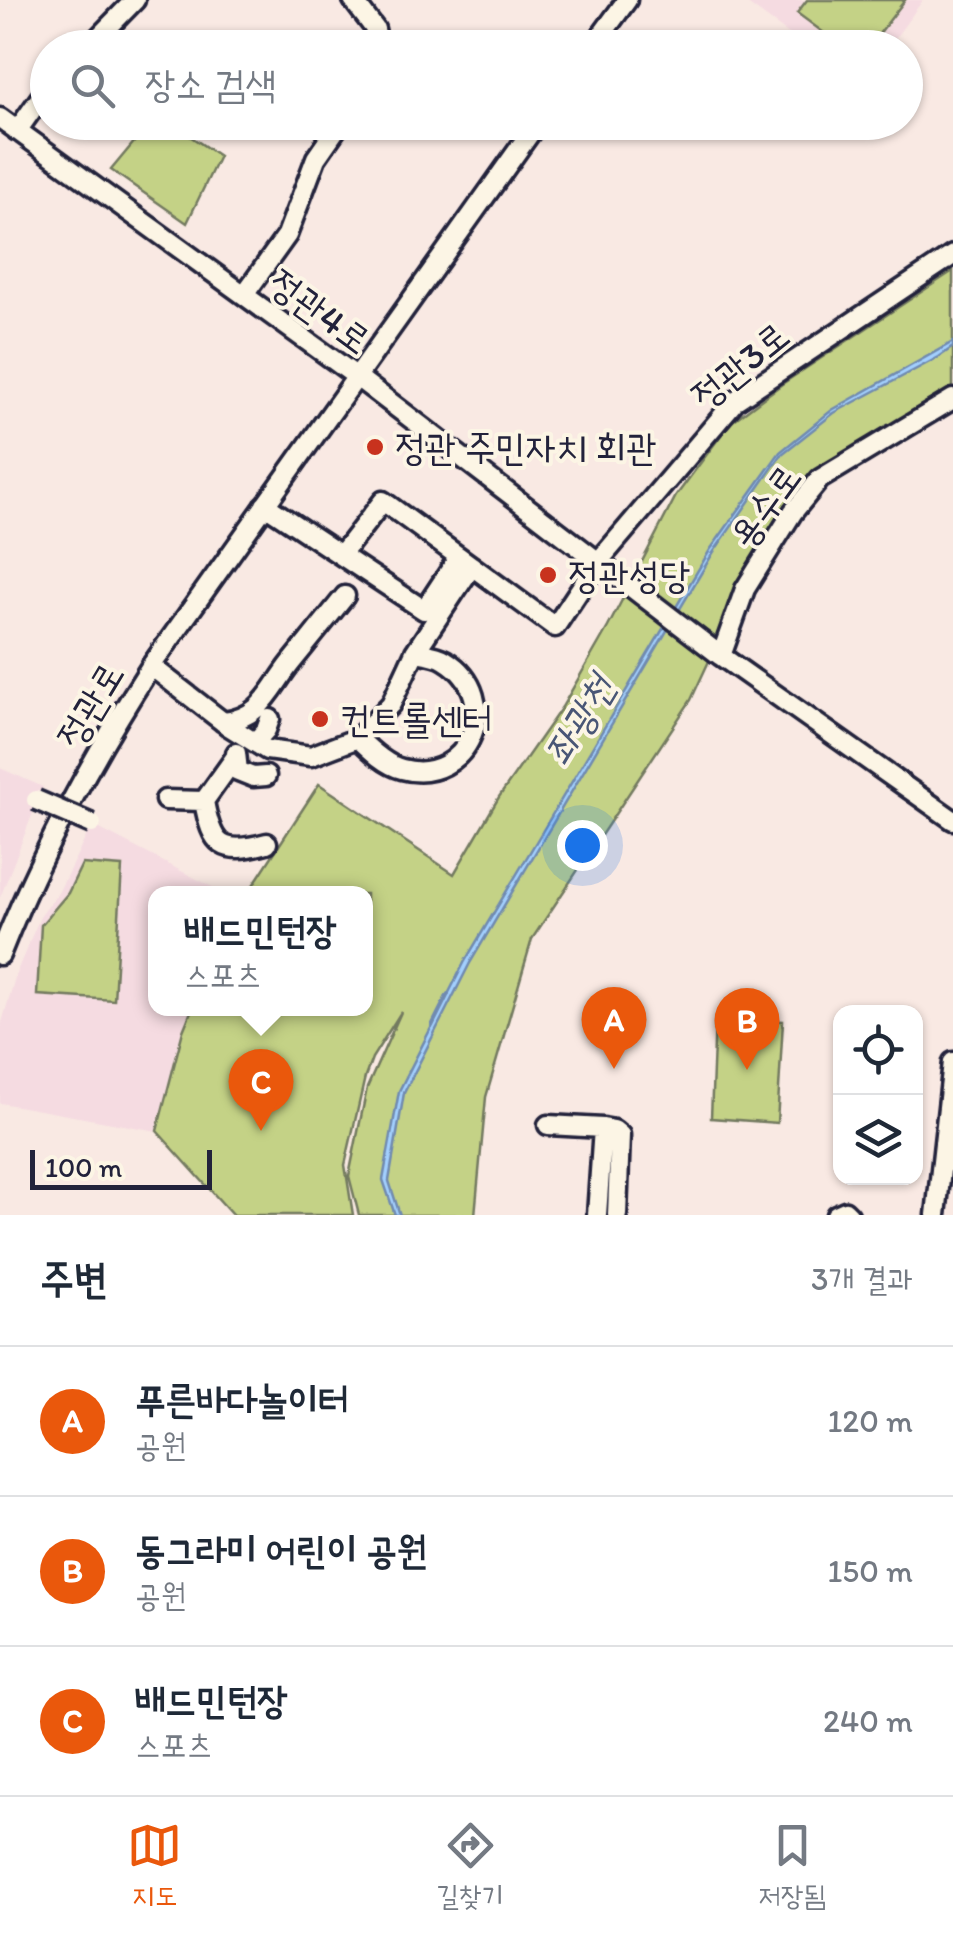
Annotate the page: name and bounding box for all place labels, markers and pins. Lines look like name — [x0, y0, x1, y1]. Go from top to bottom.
place label: 정관 주민자치 회관 — [395, 424, 657, 470]
marker: 정관 주민자치 회관 — [364, 436, 386, 458]
place label: 정관성당 — [568, 552, 690, 598]
marker: 정관성당 — [537, 564, 559, 586]
place label: 컨트롤센터 — [340, 696, 493, 742]
marker: 컨트롤센터 — [309, 708, 331, 730]
pin: A — [582, 986, 646, 1069]
pin: B — [714, 988, 780, 1070]
pin: C — [228, 1048, 294, 1131]

